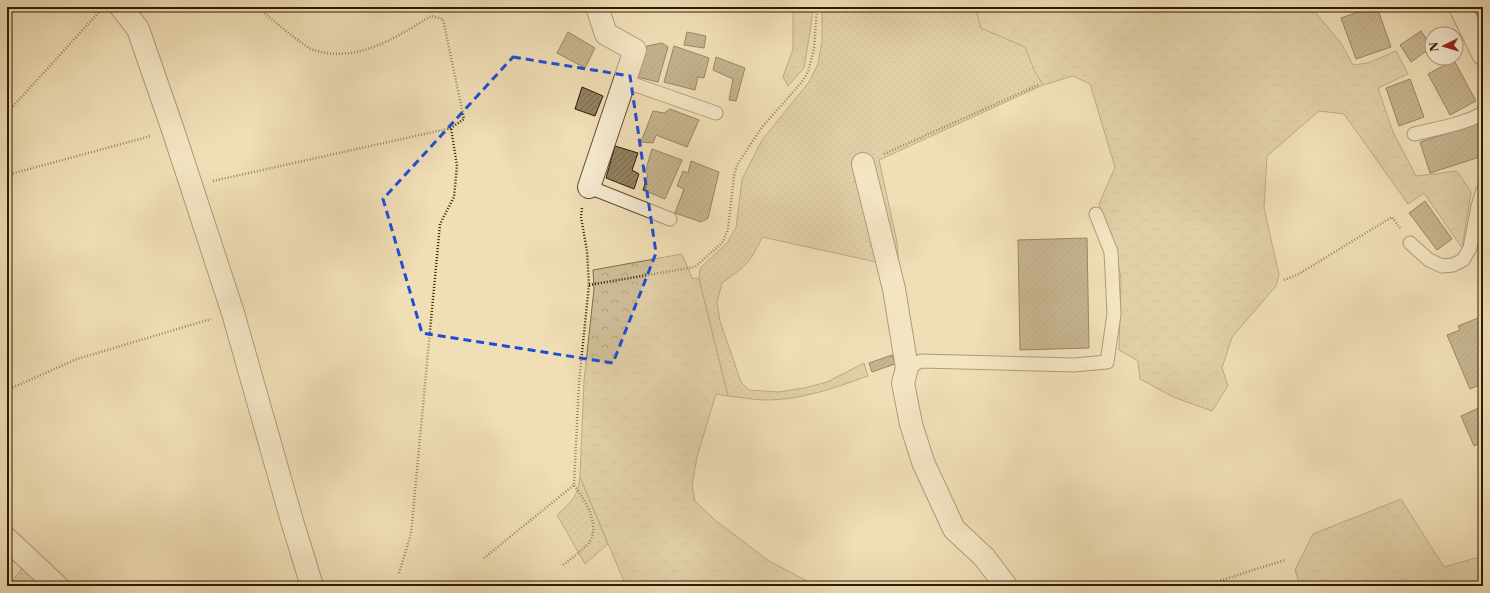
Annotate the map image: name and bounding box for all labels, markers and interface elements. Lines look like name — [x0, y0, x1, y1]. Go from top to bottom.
north arrow — [1424, 26, 1464, 66]
text: N — [1427, 41, 1441, 52]

